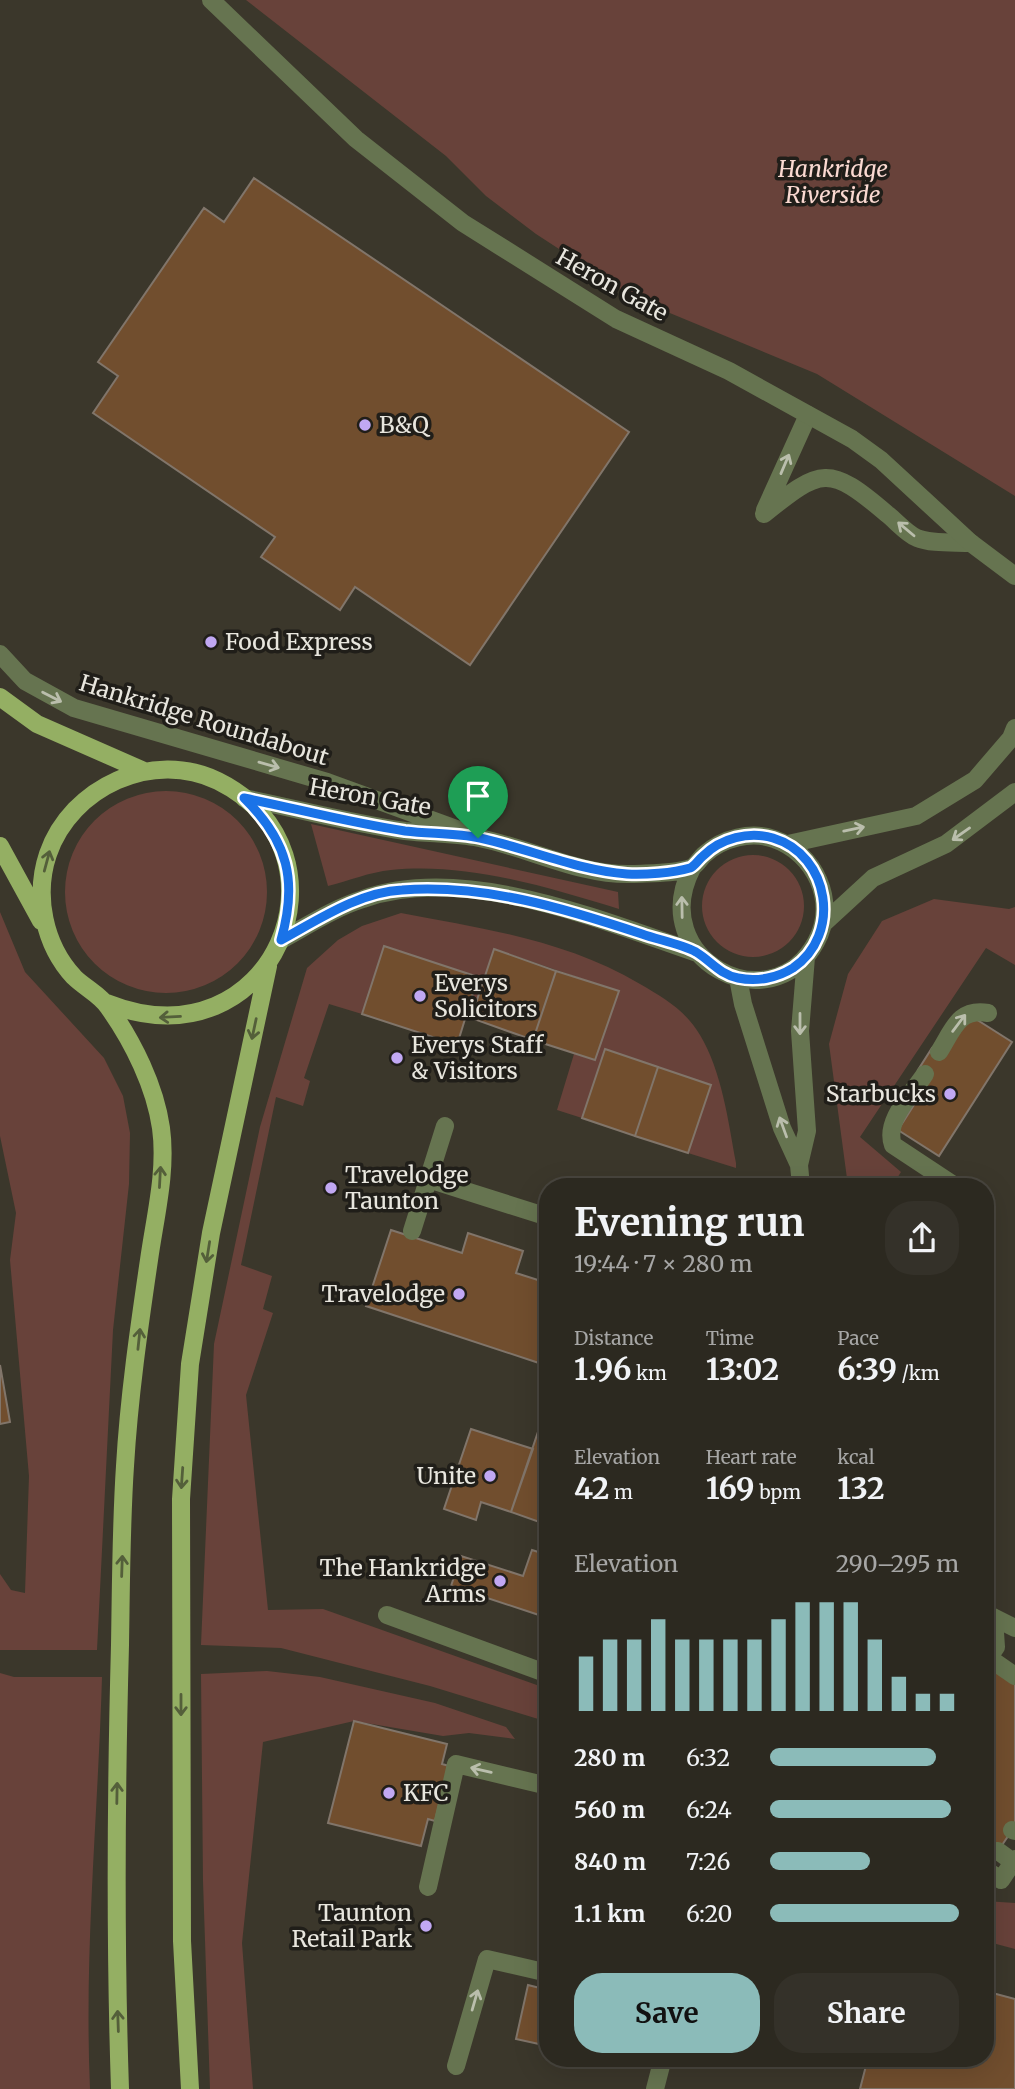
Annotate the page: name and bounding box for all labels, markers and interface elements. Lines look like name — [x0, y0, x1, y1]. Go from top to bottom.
park label: Hankridge Riverside — [777, 154, 888, 209]
street label: Heron Gate — [551, 242, 673, 327]
place label: B&Q — [379, 410, 431, 439]
marker: B&Q — [357, 417, 373, 433]
one-way arrow — [779, 454, 792, 475]
one-way arrow — [897, 521, 915, 537]
place label: Food Express — [225, 627, 373, 656]
marker: Food Express — [203, 634, 219, 650]
street label: Hankridge Roundabout — [76, 668, 332, 771]
one-way arrow — [41, 691, 62, 705]
one-way arrow — [257, 759, 279, 772]
pin — [448, 766, 508, 838]
street label: Heron Gate — [307, 772, 433, 821]
icon: arrive — [459, 777, 497, 815]
one-way arrow — [842, 821, 865, 835]
one-way arrow — [952, 827, 971, 841]
one-way arrow — [41, 850, 54, 873]
one-way arrow — [675, 896, 689, 919]
place label: Everys Solicitors — [434, 968, 538, 1023]
marker: Everys Solicitors — [412, 988, 428, 1004]
one-way arrow — [159, 1010, 182, 1023]
one-way arrow — [793, 1013, 807, 1036]
one-way arrow — [951, 1015, 966, 1033]
one-way arrow — [247, 1018, 260, 1040]
place label: Everys Staff & Visitors — [411, 1030, 544, 1085]
marker: Everys Staff & Visitors — [389, 1050, 405, 1066]
place label: Starbucks — [826, 1079, 936, 1108]
marker: Starbucks — [942, 1086, 958, 1102]
one-way arrow — [776, 1116, 788, 1138]
place label: Travelodge Taunton — [345, 1160, 468, 1215]
one-way arrow — [154, 1166, 167, 1189]
marker: Travelodge Taunton — [323, 1180, 339, 1196]
text: Evening run — [574, 1199, 805, 1246]
button: share — [885, 1201, 959, 1275]
one-way arrow — [201, 1240, 214, 1263]
text: 19:44 · 7 × 280 m — [574, 1249, 753, 1278]
place label: Travelodge — [322, 1279, 445, 1308]
marker: Travelodge — [451, 1286, 467, 1302]
text: Distance — [574, 1326, 653, 1350]
text: Time — [706, 1326, 754, 1350]
text: Pace — [837, 1326, 879, 1350]
one-way arrow — [133, 1328, 146, 1351]
text: 1.96 — [574, 1350, 632, 1388]
text: 13:02 — [706, 1350, 779, 1388]
text: 6:39 — [837, 1350, 897, 1388]
text: km — [632, 1361, 667, 1385]
text: /km — [897, 1361, 940, 1385]
text: Elevation — [574, 1445, 660, 1469]
text: Heart rate — [706, 1445, 797, 1469]
text: kcal — [837, 1445, 875, 1469]
place label: Unite — [417, 1461, 476, 1490]
one-way arrow — [176, 1466, 189, 1489]
marker: Unite — [482, 1468, 498, 1484]
text: 42 — [574, 1469, 609, 1507]
text: 169 — [706, 1469, 755, 1507]
text: 132 — [837, 1469, 885, 1507]
text: m — [609, 1480, 633, 1504]
text: bpm — [755, 1480, 801, 1504]
text: Elevation — [574, 1549, 678, 1578]
text: 290–295 m — [836, 1549, 959, 1578]
place label: The Hankridge Arms — [320, 1553, 486, 1608]
one-way arrow — [115, 1555, 129, 1578]
marker: The Hankridge Arms — [492, 1573, 508, 1589]
one-way arrow — [174, 1694, 188, 1717]
text: 280 m — [574, 1743, 645, 1772]
text: 6:32 — [686, 1743, 730, 1772]
one-way arrow — [470, 1763, 493, 1777]
place label: KFC — [403, 1778, 449, 1807]
one-way arrow — [110, 1782, 124, 1805]
marker: KFC — [381, 1785, 397, 1801]
text: 560 m — [574, 1795, 645, 1824]
text: 6:24 — [686, 1795, 732, 1824]
text: 840 m — [574, 1847, 646, 1876]
text: 7:26 — [686, 1847, 730, 1876]
place label: Taunton Retail Park — [291, 1898, 412, 1953]
text: 1.1 km — [574, 1899, 645, 1928]
text: 6:20 — [686, 1899, 732, 1928]
marker: Taunton Retail Park — [418, 1918, 434, 1934]
button: Save — [574, 1973, 760, 2053]
button: Share — [774, 1973, 959, 2053]
one-way arrow — [469, 1990, 482, 2012]
one-way arrow — [111, 2010, 124, 2033]

